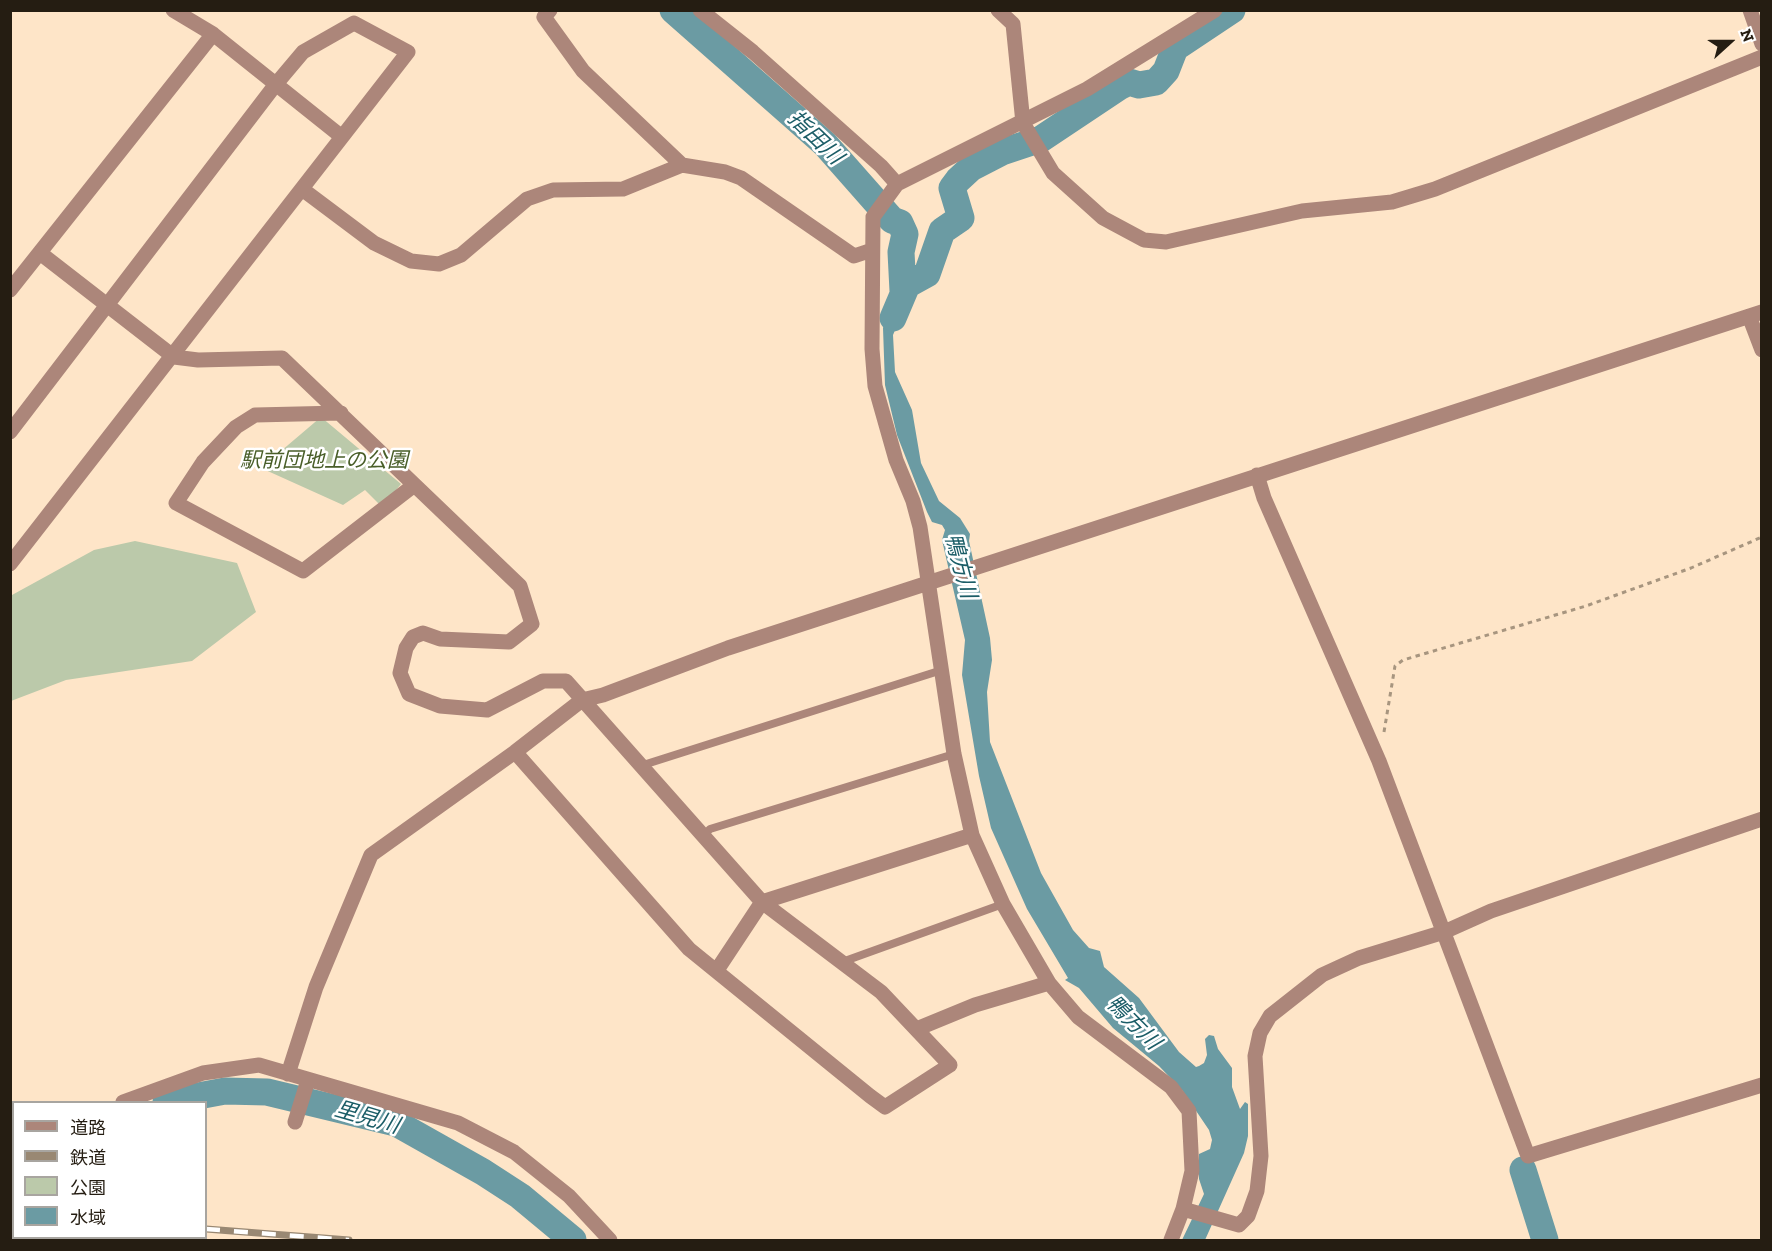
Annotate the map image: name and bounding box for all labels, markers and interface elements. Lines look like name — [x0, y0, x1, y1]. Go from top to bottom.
north arrow — [1700, 12, 1760, 72]
text: N — [1736, 26, 1758, 44]
water label: 指田川 — [782, 106, 848, 170]
park label: 駅前団地上の公園 — [240, 448, 408, 474]
water label: 鴨方川 — [939, 531, 981, 601]
water label: 鴨方川 — [1100, 990, 1166, 1056]
water label: 里見川 — [332, 1096, 402, 1140]
legend — [12, 1101, 207, 1239]
text: 道路 — [70, 1117, 106, 1139]
text: 鉄道 — [70, 1147, 106, 1169]
text: 公園 — [70, 1177, 106, 1199]
text: 水域 — [70, 1207, 106, 1229]

